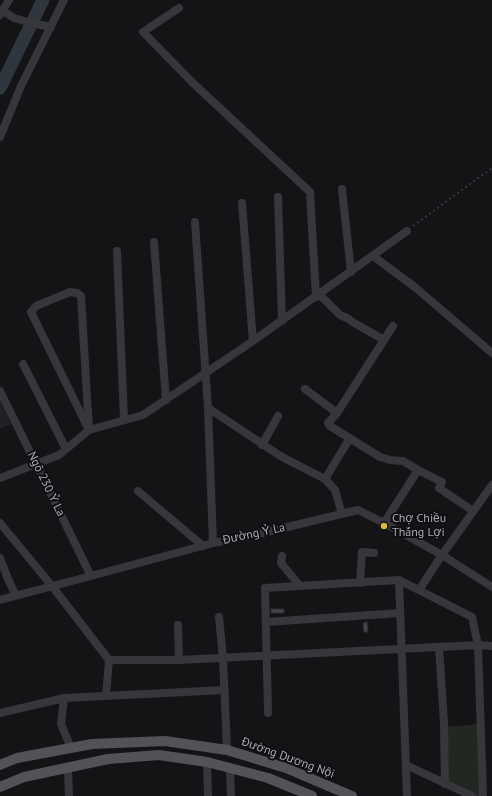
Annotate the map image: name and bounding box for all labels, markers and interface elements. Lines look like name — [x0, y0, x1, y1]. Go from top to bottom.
street label: Ngõ 230 Ỷ La — [24, 449, 68, 519]
place label: Chợ Chiều Thắng Lợi — [392, 512, 446, 540]
street label: Đường Ỷ La — [222, 520, 286, 548]
marker: Chợ Chiều Thắng Lợi — [379, 521, 389, 531]
street label: Đường Dương Nội — [240, 734, 336, 782]

